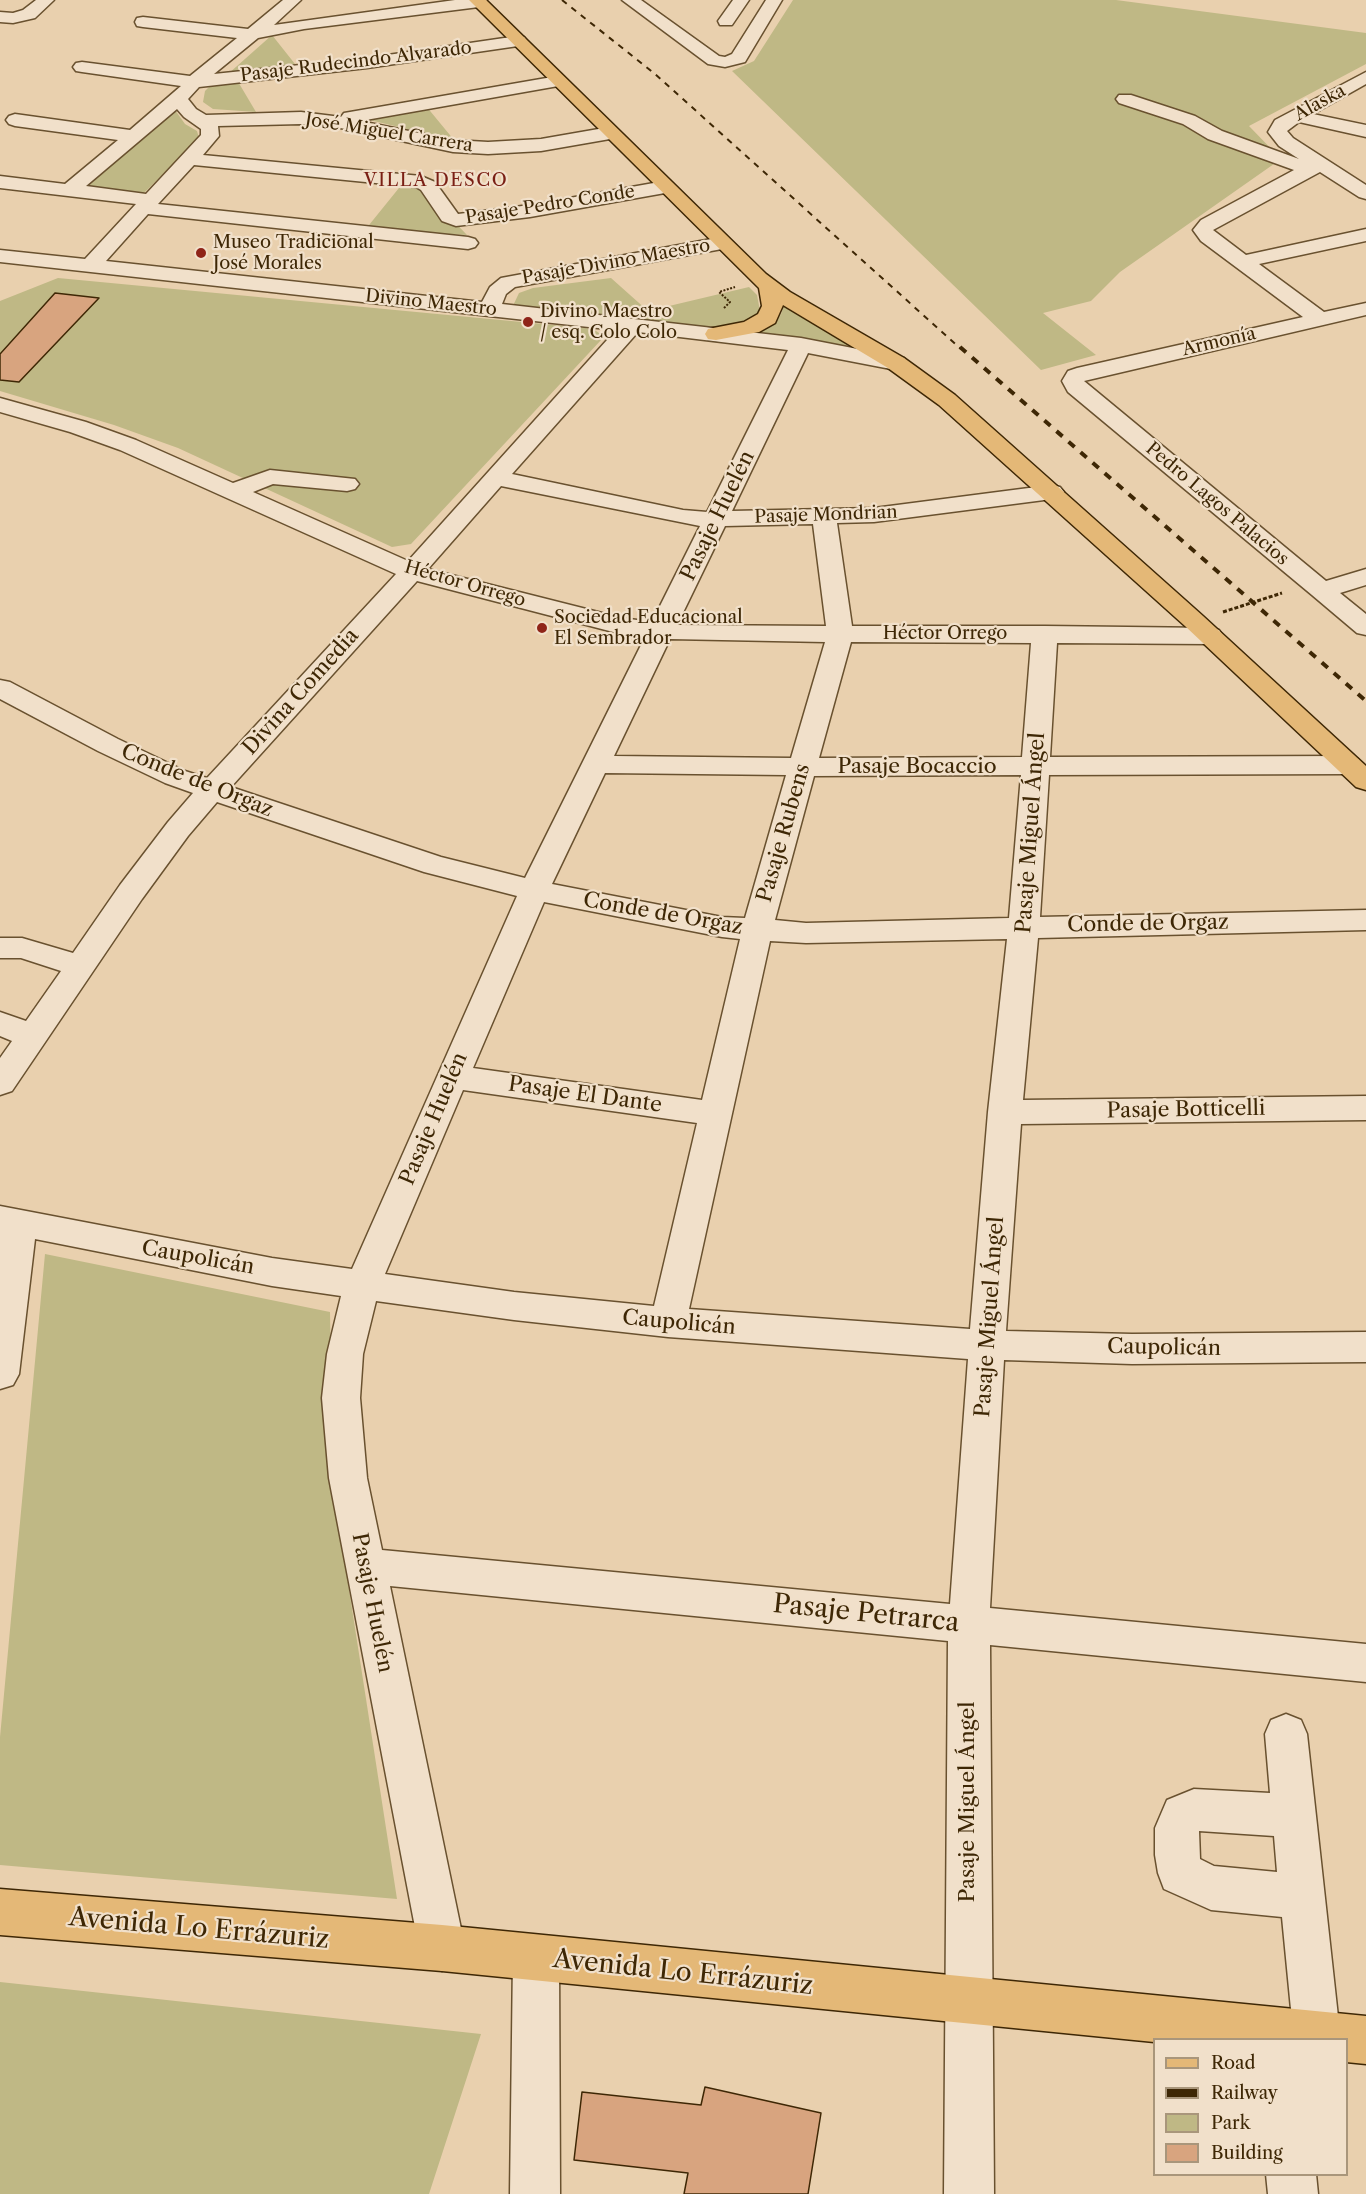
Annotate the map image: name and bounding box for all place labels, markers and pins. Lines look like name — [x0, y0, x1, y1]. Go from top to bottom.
place label: Museo Tradicional José Morales — [213, 232, 374, 274]
marker: Museo Tradicional José Morales — [194, 246, 208, 260]
place label: Divino Maestro / esq. Colo Colo — [540, 301, 677, 344]
marker: Divino Maestro / esq. Colo Colo — [521, 315, 535, 329]
place label: Sociedad Educacional El Sembrador — [554, 607, 743, 650]
marker: Sociedad Educacional El Sembrador — [535, 621, 549, 635]

